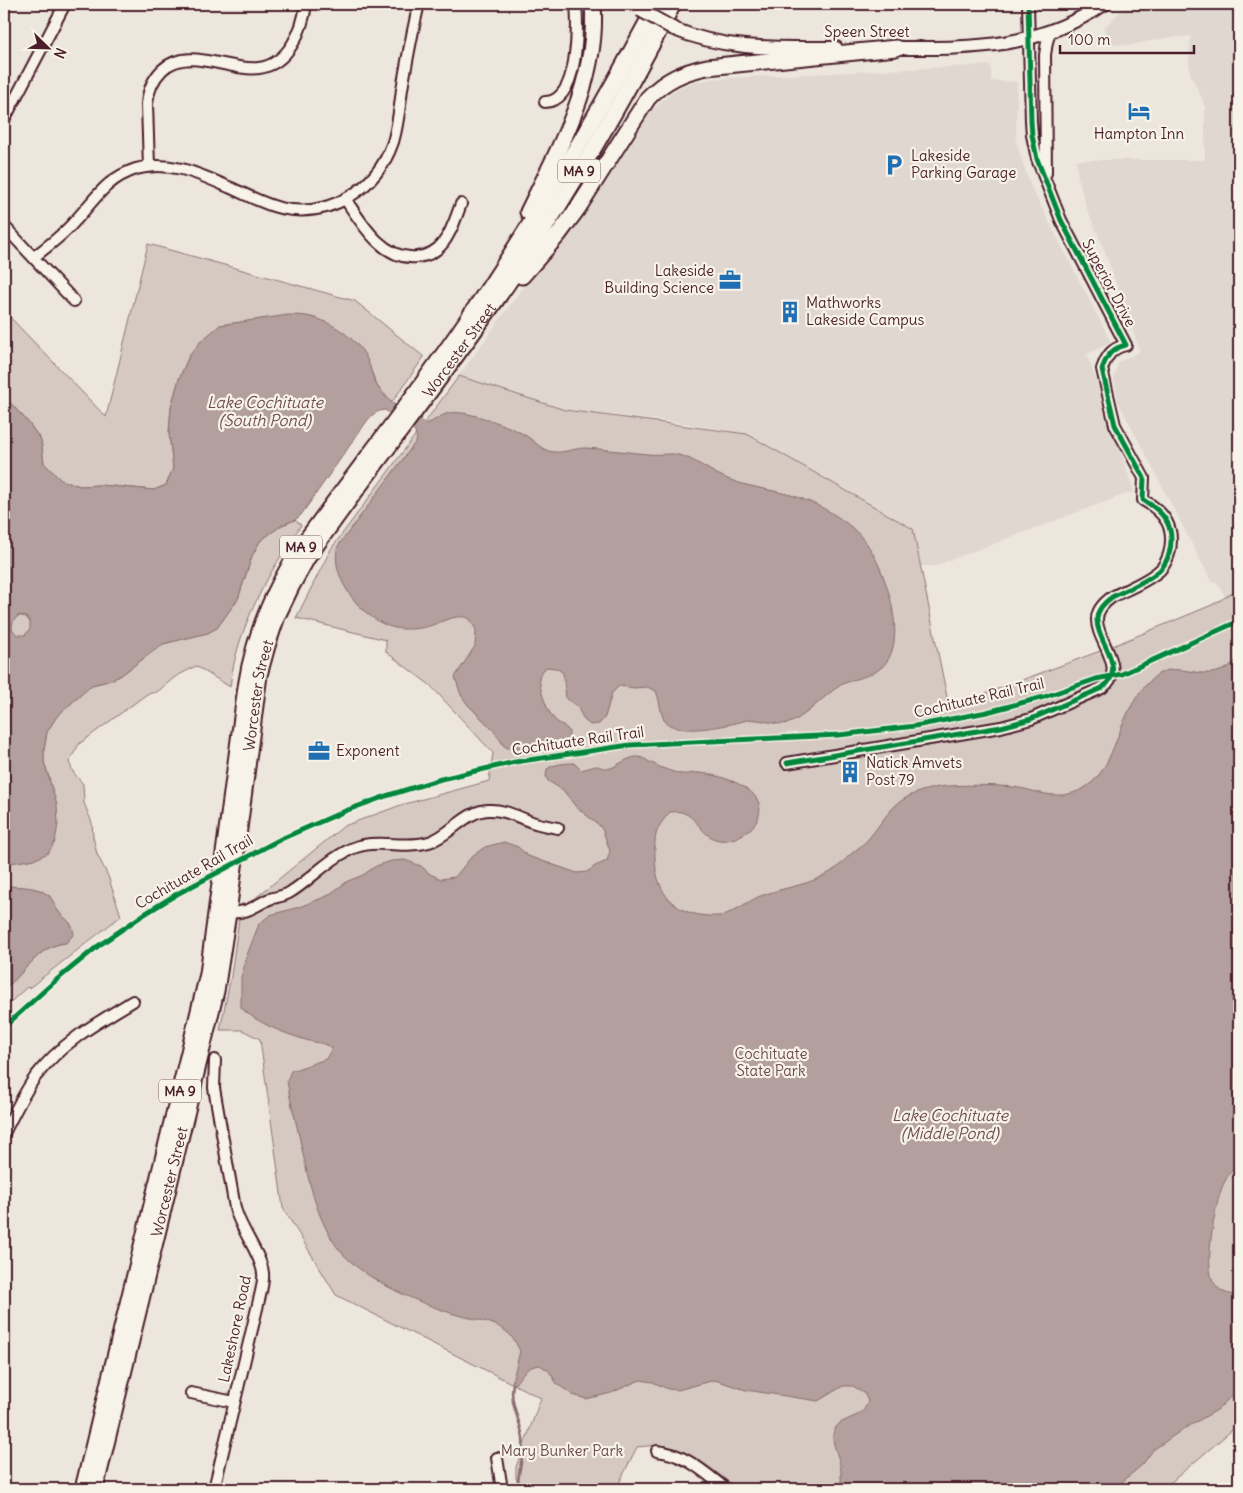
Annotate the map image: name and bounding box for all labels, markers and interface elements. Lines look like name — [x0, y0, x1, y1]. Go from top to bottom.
north arrow — [22, 22, 72, 72]
street label: Speen Street — [824, 22, 910, 41]
scale bar — [1060, 22, 1194, 54]
text: 100 m — [1068, 30, 1110, 49]
text: N — [50, 45, 70, 61]
hotel icon: Hampton Inn — [1126, 98, 1152, 124]
place label: Hampton Inn — [1094, 124, 1185, 143]
place label: Lakeside Parking Garage — [911, 146, 1016, 182]
parking icon: Lakeside Parking Garage — [881, 152, 907, 178]
road number: MA 9 — [558, 160, 600, 182]
street label: Superior Drive — [1078, 236, 1141, 330]
place label: Lakeside Building Science — [604, 261, 714, 297]
office icon: Lakeside Building Science — [717, 267, 743, 293]
place label: Mathworks Lakeside Campus — [806, 293, 925, 329]
street label: Worcester Street — [418, 299, 500, 401]
building icon: Mathworks Lakeside Campus — [777, 299, 803, 325]
water label: Lake Cochituate (South Pond) — [207, 392, 324, 430]
road number: MA 9 — [280, 536, 322, 558]
street label: Worcester Street — [239, 637, 277, 752]
street label: Cochituate Rail Trail — [912, 673, 1046, 722]
street label: Cochituate Rail Trail — [511, 722, 645, 759]
office icon: Exponent — [306, 738, 332, 764]
place label: Exponent — [336, 741, 399, 760]
place label: Natick Amvets Post 79 — [866, 753, 962, 789]
building icon: Natick Amvets Post 79 — [837, 759, 863, 785]
street label: Cochituate Rail Trail — [131, 830, 256, 913]
park label: Cochituate State Park — [734, 1044, 808, 1080]
road number: MA 9 — [159, 1080, 201, 1102]
water label: Lake Cochituate (Middle Pond) — [892, 1105, 1009, 1143]
street label: Worcester Street — [147, 1125, 192, 1239]
street label: Lakeshore Road — [214, 1274, 255, 1384]
park label: Mary Bunker Park — [501, 1441, 624, 1460]

